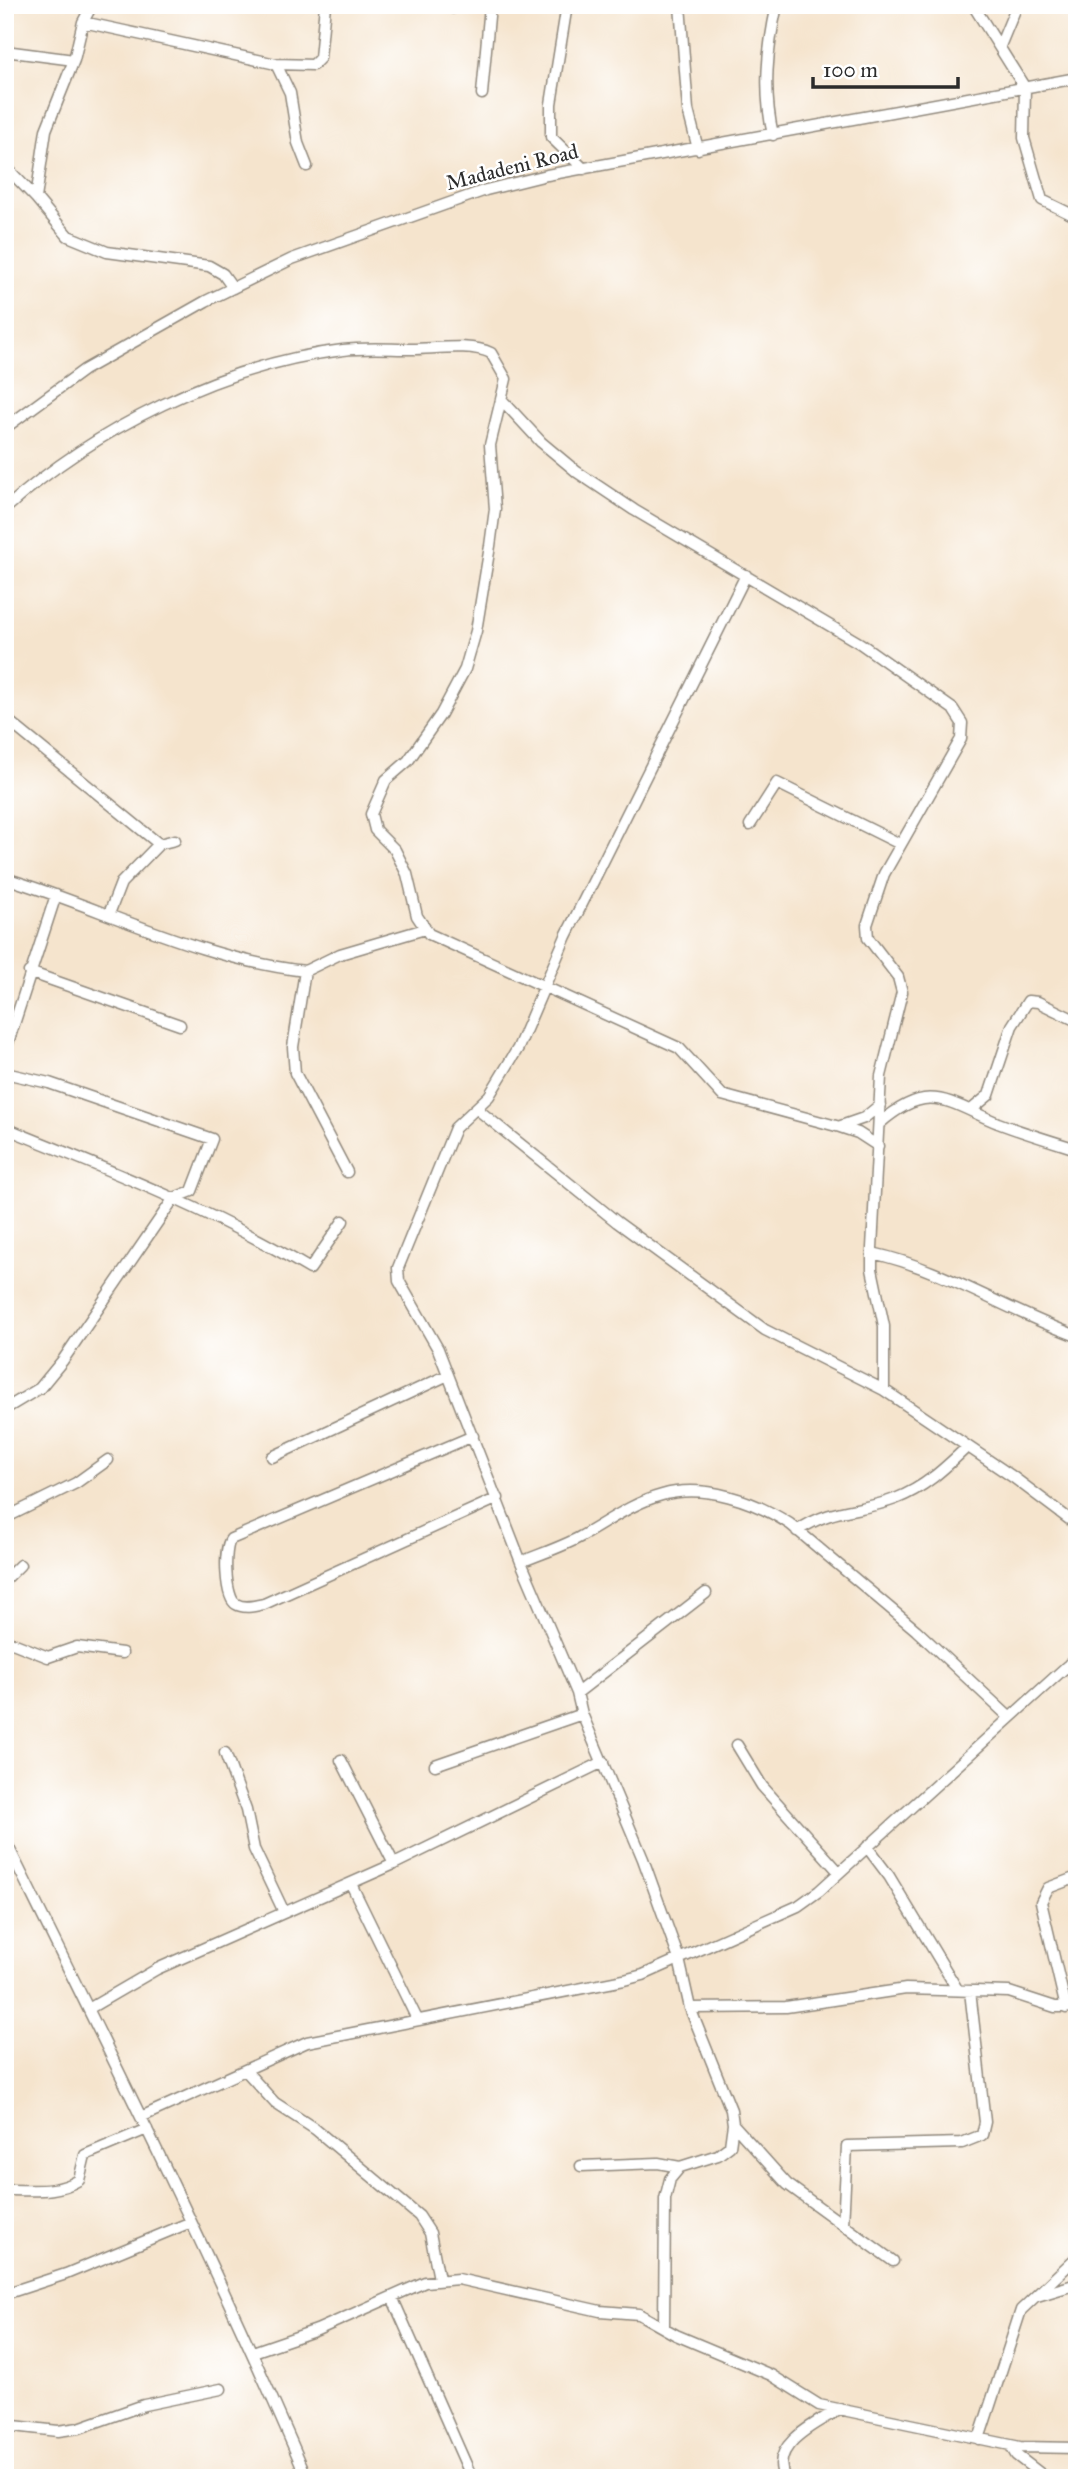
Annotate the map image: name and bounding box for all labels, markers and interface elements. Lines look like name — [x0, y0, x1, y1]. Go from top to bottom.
scale bar — [813, 46, 958, 90]
text: 100 m — [823, 57, 878, 83]
street label: Madadeni Road — [443, 138, 581, 196]

